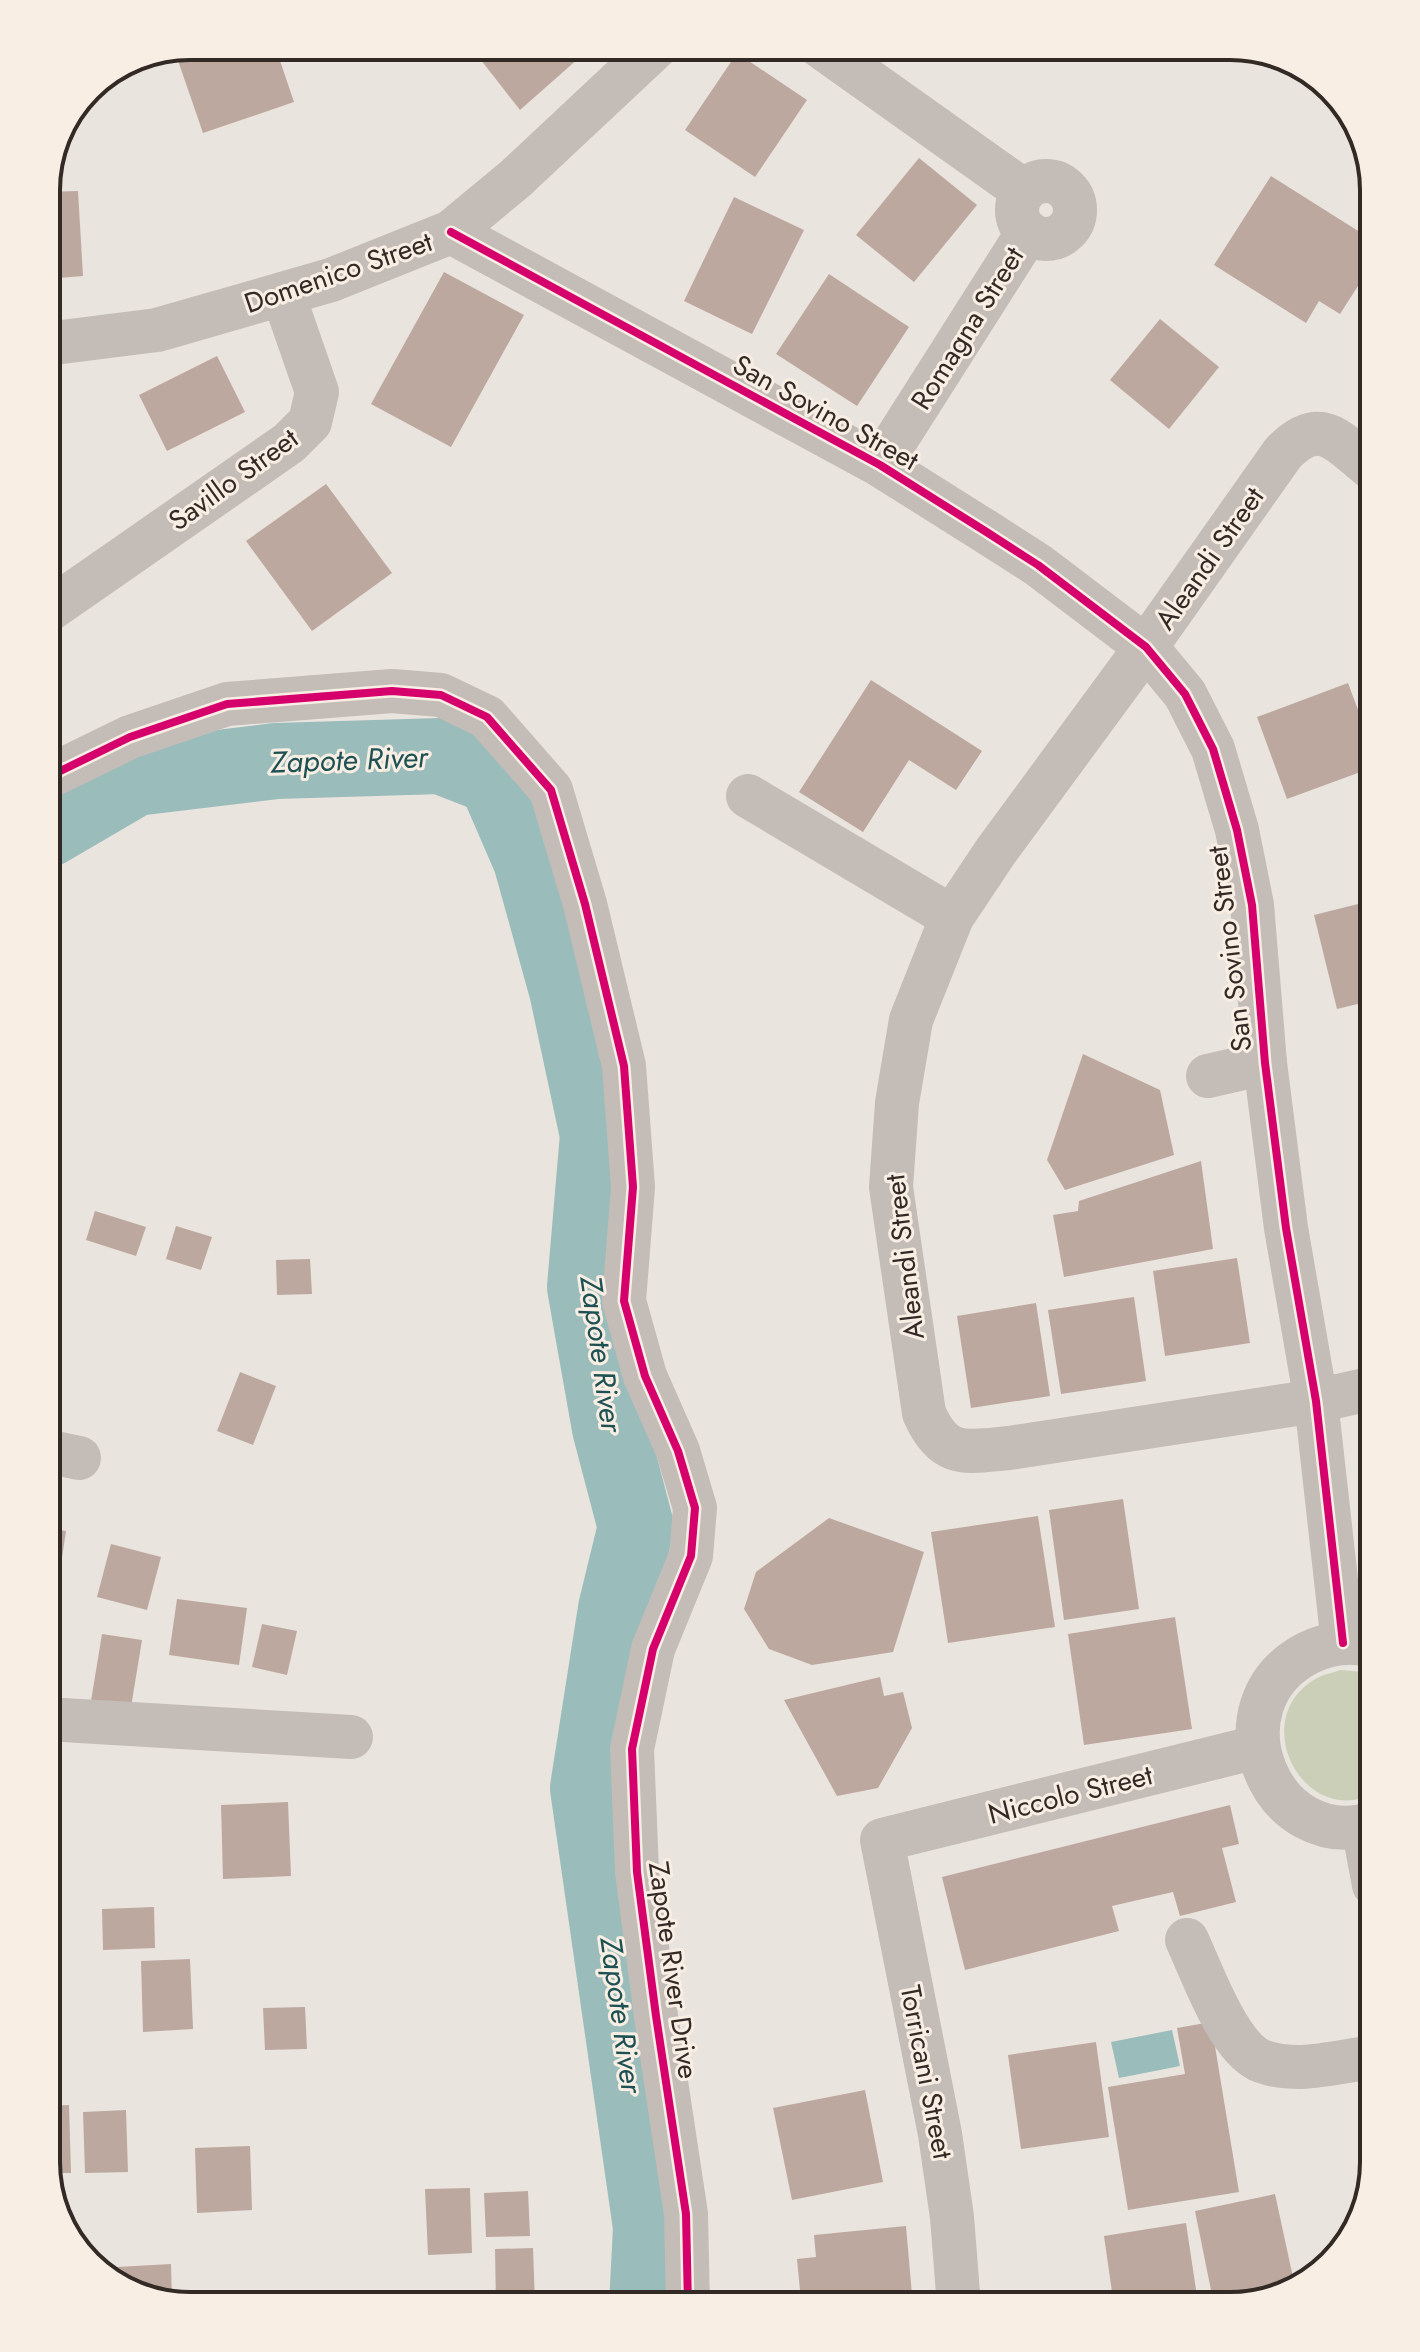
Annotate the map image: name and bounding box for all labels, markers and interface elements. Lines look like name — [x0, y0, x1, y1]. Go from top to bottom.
street label: Domenico Street — [239, 221, 438, 324]
street label: Romagna Street — [901, 238, 1034, 418]
street label: San Sovino Street — [725, 344, 926, 481]
street label: Savillo Street — [160, 418, 307, 541]
street label: Aleandi Street — [1145, 478, 1274, 638]
water label: Zapote River — [269, 735, 430, 784]
street label: San Sovino Street — [1197, 843, 1262, 1054]
street label: Aleandi Street — [874, 1172, 935, 1342]
water label: Zapote River — [569, 1272, 634, 1437]
street label: Niccolo Street — [984, 1754, 1157, 1835]
street label: Zapote River Drive — [638, 1859, 709, 2081]
water label: Zapote River — [589, 1933, 654, 2098]
street label: Torricani Street — [890, 1982, 963, 2163]

